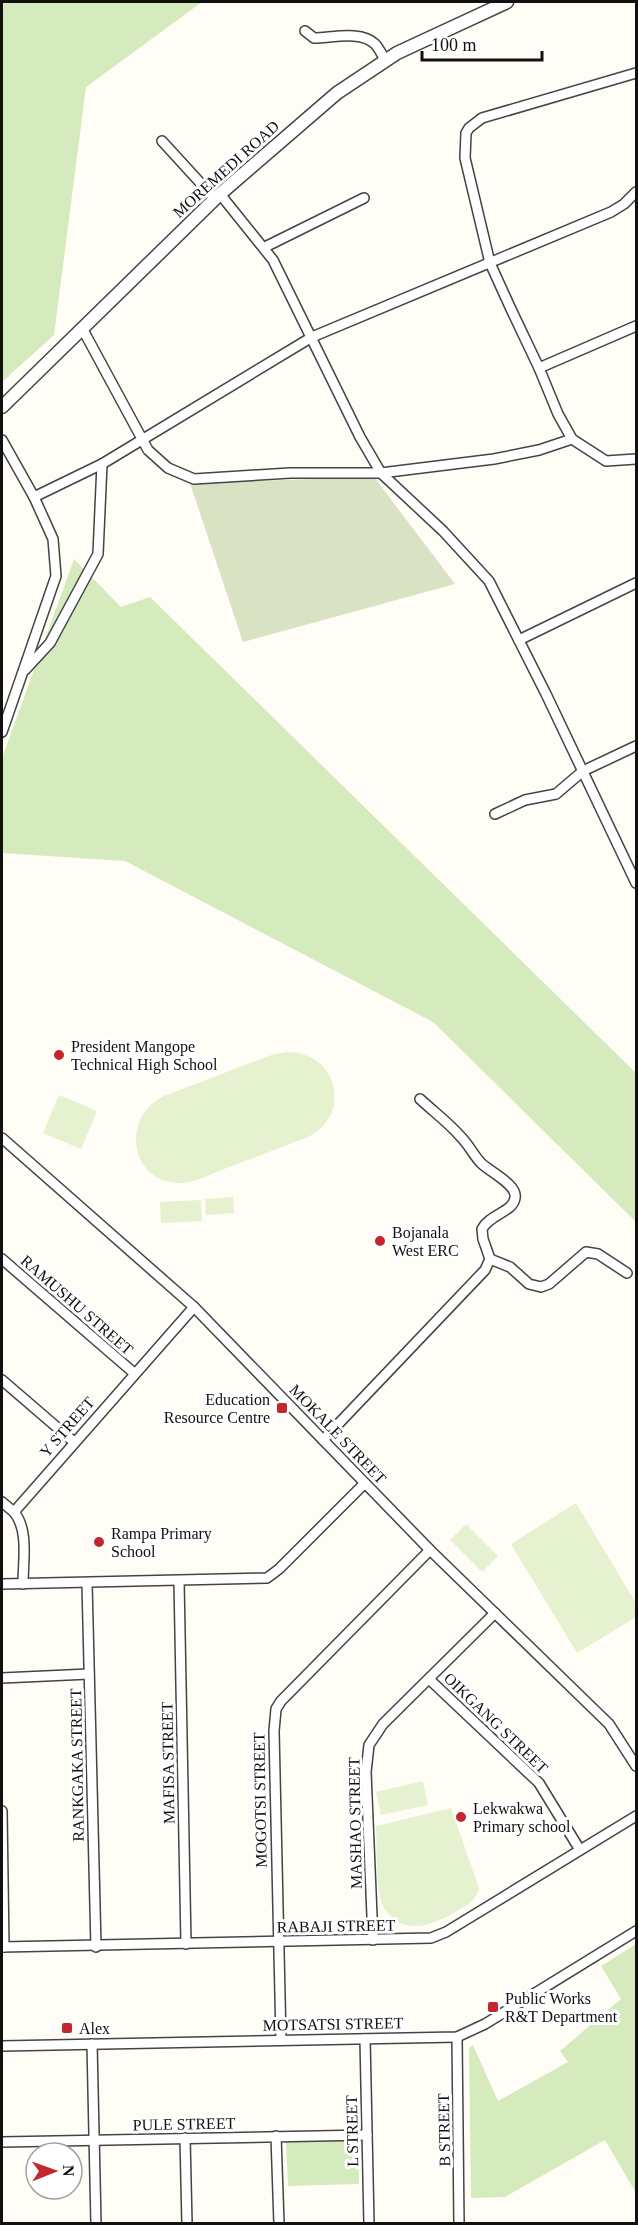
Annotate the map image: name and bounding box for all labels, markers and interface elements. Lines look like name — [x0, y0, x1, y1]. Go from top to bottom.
scale bar — [422, 24, 542, 62]
text: 100 m — [431, 35, 477, 55]
street label: MOREMEDI ROAD — [170, 117, 282, 221]
place label: President Mangope Technical High School — [71, 1038, 218, 1074]
marker: President Mangope Technical High School — [52, 1048, 66, 1062]
place label: Bojanala West ERC — [392, 1224, 459, 1259]
marker: Bojanala West ERC — [373, 1234, 387, 1248]
street label: RAMUSHU STREET — [18, 1252, 137, 1358]
street label: MOKALE STREET — [286, 1381, 390, 1487]
place label: Education Resource Centre — [164, 1391, 270, 1426]
street label: Y STREET — [36, 1393, 98, 1460]
marker: Education Resource Centre — [275, 1401, 289, 1415]
place label: Rampa Primary School — [111, 1525, 212, 1560]
marker: Rampa Primary School — [92, 1535, 106, 1549]
street label: OIKGANG STREET — [441, 1669, 551, 1777]
street label: RANKGAKA STREET — [67, 1688, 87, 1842]
street label: MAFISA STREET — [158, 1702, 178, 1824]
street label: MOGOTSI STREET — [250, 1732, 270, 1868]
street label: MASHAO STREET — [345, 1757, 365, 1889]
place label: Lekwakwa Primary school — [473, 1800, 571, 1836]
marker: Lekwakwa Primary school — [454, 1810, 468, 1824]
street label: RABAJI STREET — [277, 1916, 396, 1936]
place label: Public Works R&T Department — [505, 1990, 618, 2026]
marker: Public Works R&T Department — [486, 2000, 500, 2014]
street label: MOTSATSI STREET — [262, 2014, 404, 2034]
place label: Alex — [79, 2020, 110, 2037]
marker: Alex — [60, 2021, 74, 2035]
street label: B STREET — [435, 2093, 453, 2167]
street label: L STREET — [343, 2095, 361, 2167]
street label: PULE STREET — [133, 2115, 236, 2133]
north arrow — [24, 2141, 84, 2201]
text: N — [60, 2165, 77, 2177]

